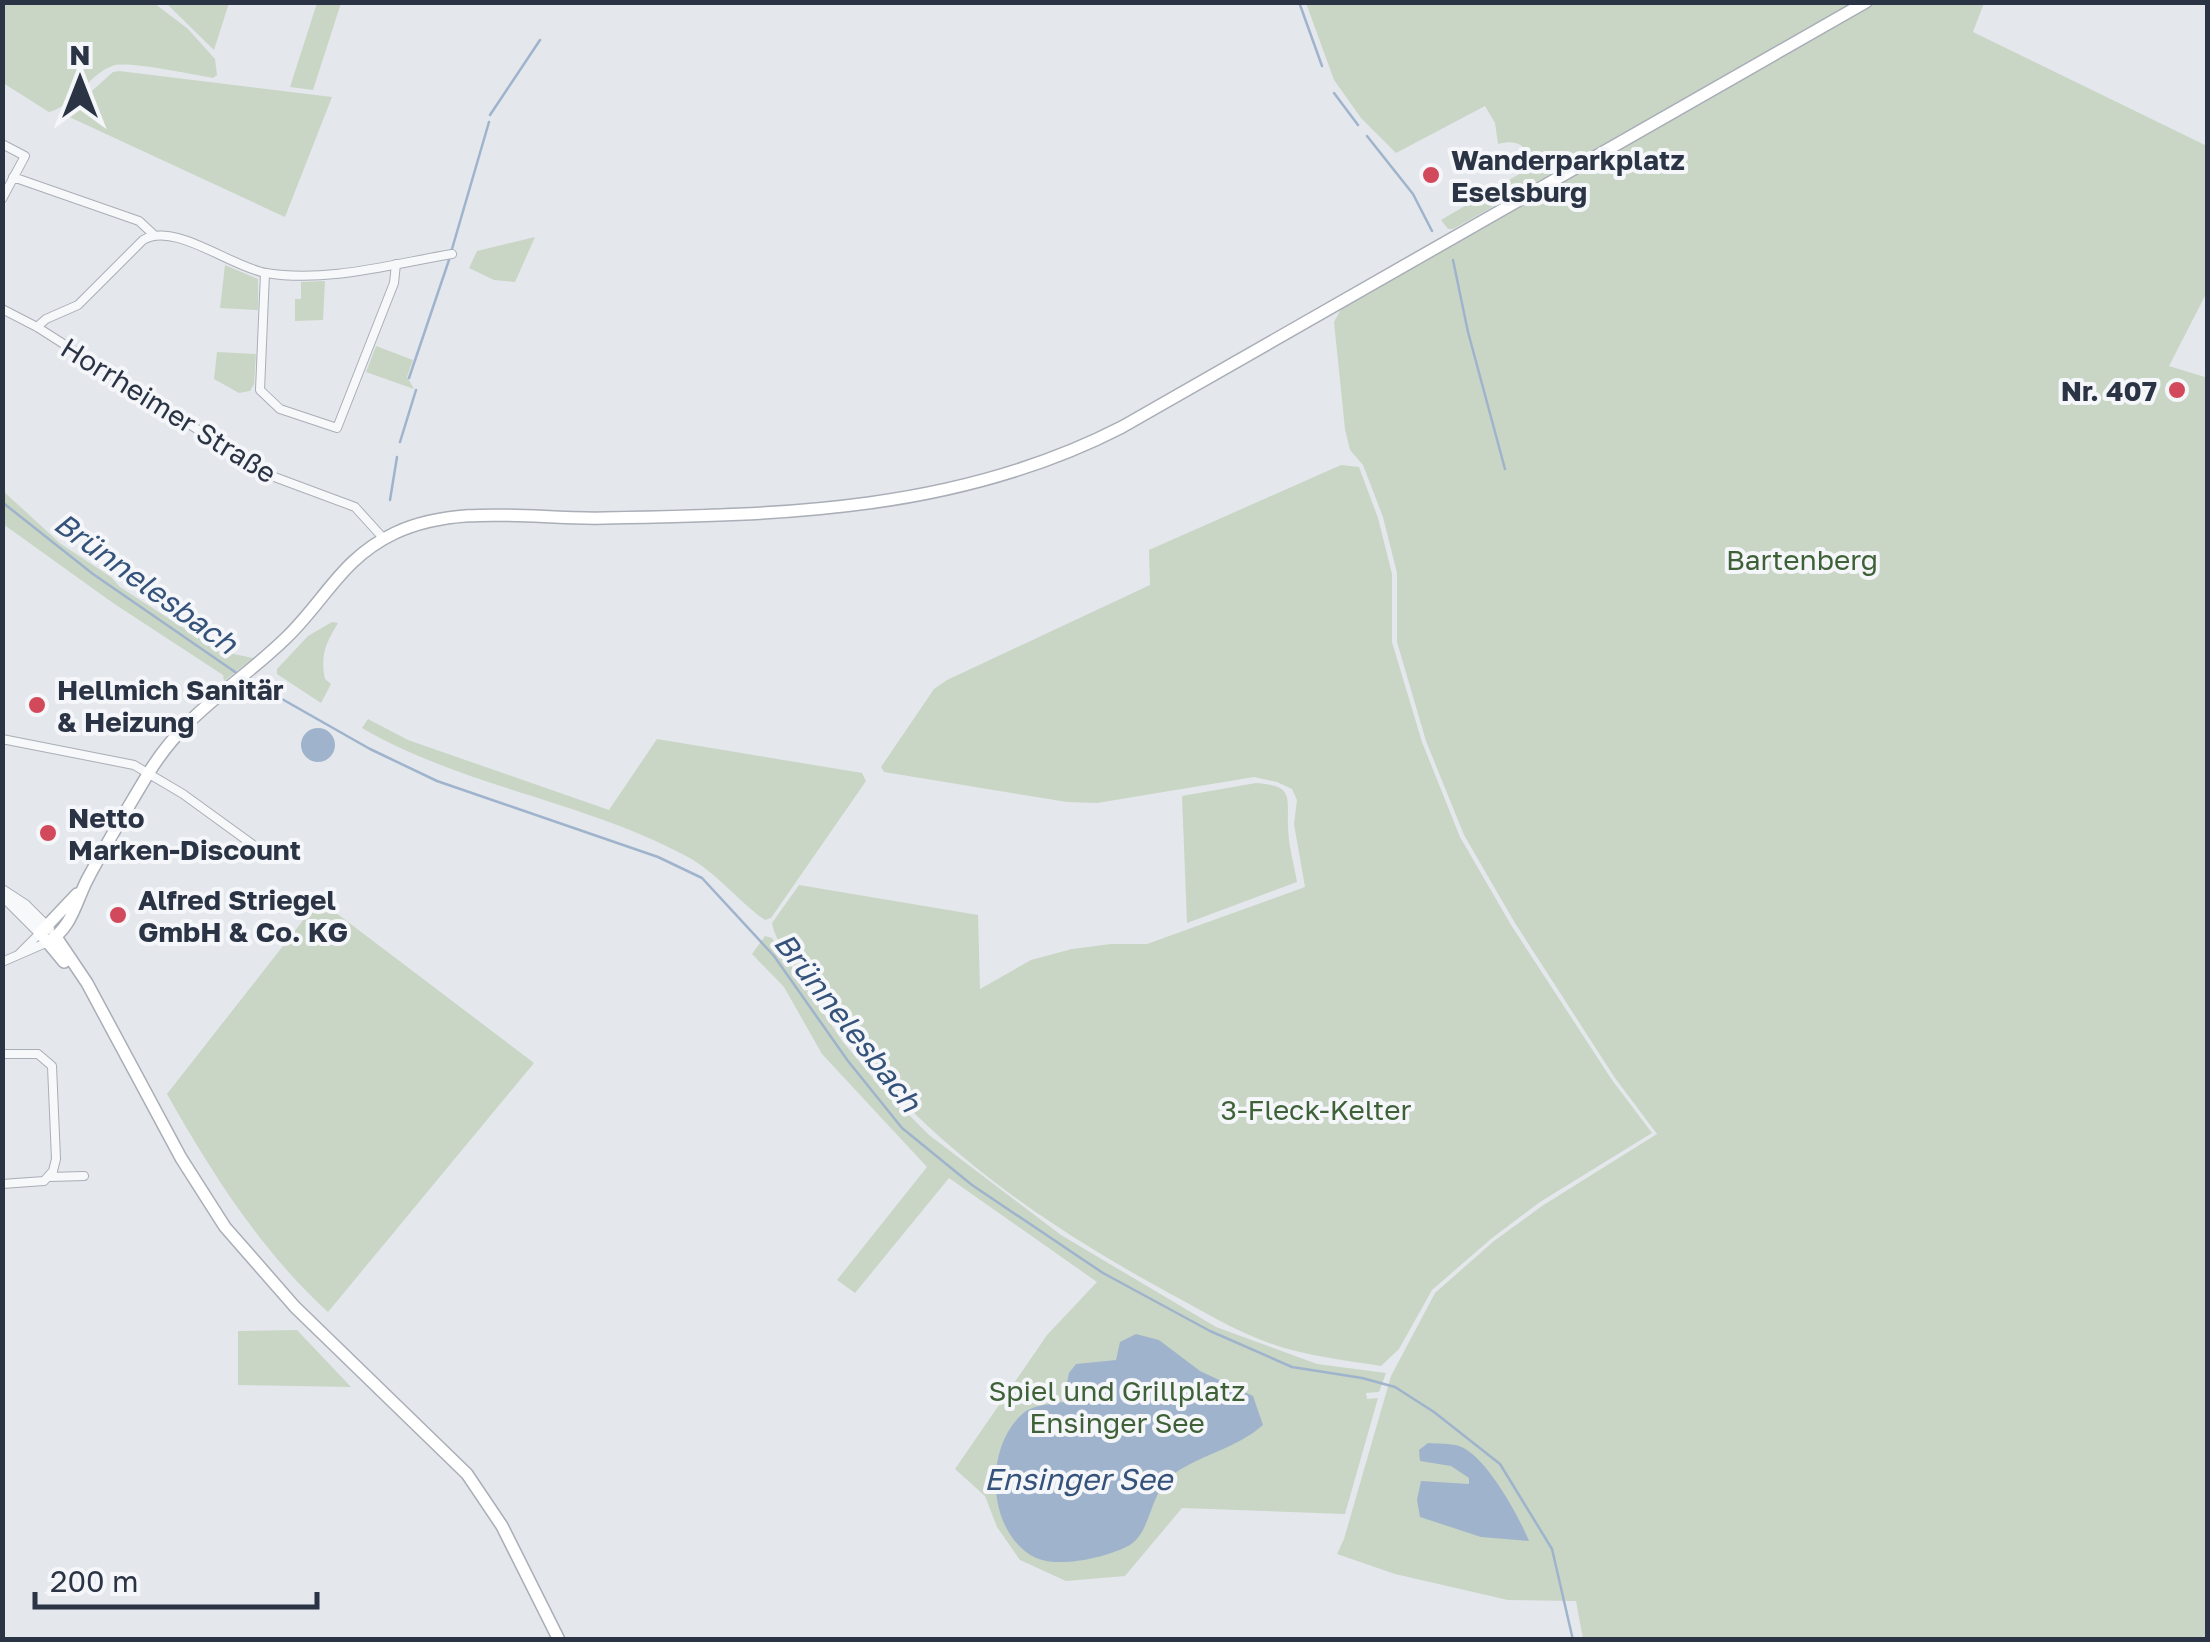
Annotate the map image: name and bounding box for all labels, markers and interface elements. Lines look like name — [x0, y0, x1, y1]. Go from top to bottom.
north arrow — [30, 30, 130, 130]
text: N — [69, 38, 91, 71]
place label: Wanderparkplatz Eselsburg — [1451, 143, 1685, 208]
marker: Wanderparkplatz Eselsburg — [1420, 164, 1442, 186]
street label: Horrheimer Straße — [55, 330, 283, 490]
place label: Nr. 407 — [2061, 374, 2157, 407]
marker: Nr. 407 — [2166, 379, 2188, 401]
water label: Brünnelesbach — [48, 505, 246, 662]
park label: Bartenberg — [1726, 543, 1878, 576]
place label: Hellmich Sanitär & Heizung — [57, 673, 284, 738]
marker: Hellmich Sanitär & Heizung — [26, 694, 48, 716]
place label: Netto Marken-Discount — [68, 801, 301, 866]
marker: Netto Marken-Discount — [37, 822, 59, 844]
place label: Alfred Striegel GmbH & Co. KG — [138, 883, 348, 948]
marker: Alfred Striegel GmbH & Co. KG — [107, 904, 129, 926]
water label: Brünnelesbach — [767, 925, 930, 1120]
park label: 3-Fleck-Kelter — [1221, 1093, 1412, 1126]
park label: Spiel und Grillplatz Ensinger See — [988, 1374, 1246, 1439]
water label: Ensinger See — [984, 1461, 1175, 1497]
scale bar — [35, 1547, 318, 1609]
text: 200 m — [50, 1563, 139, 1599]

